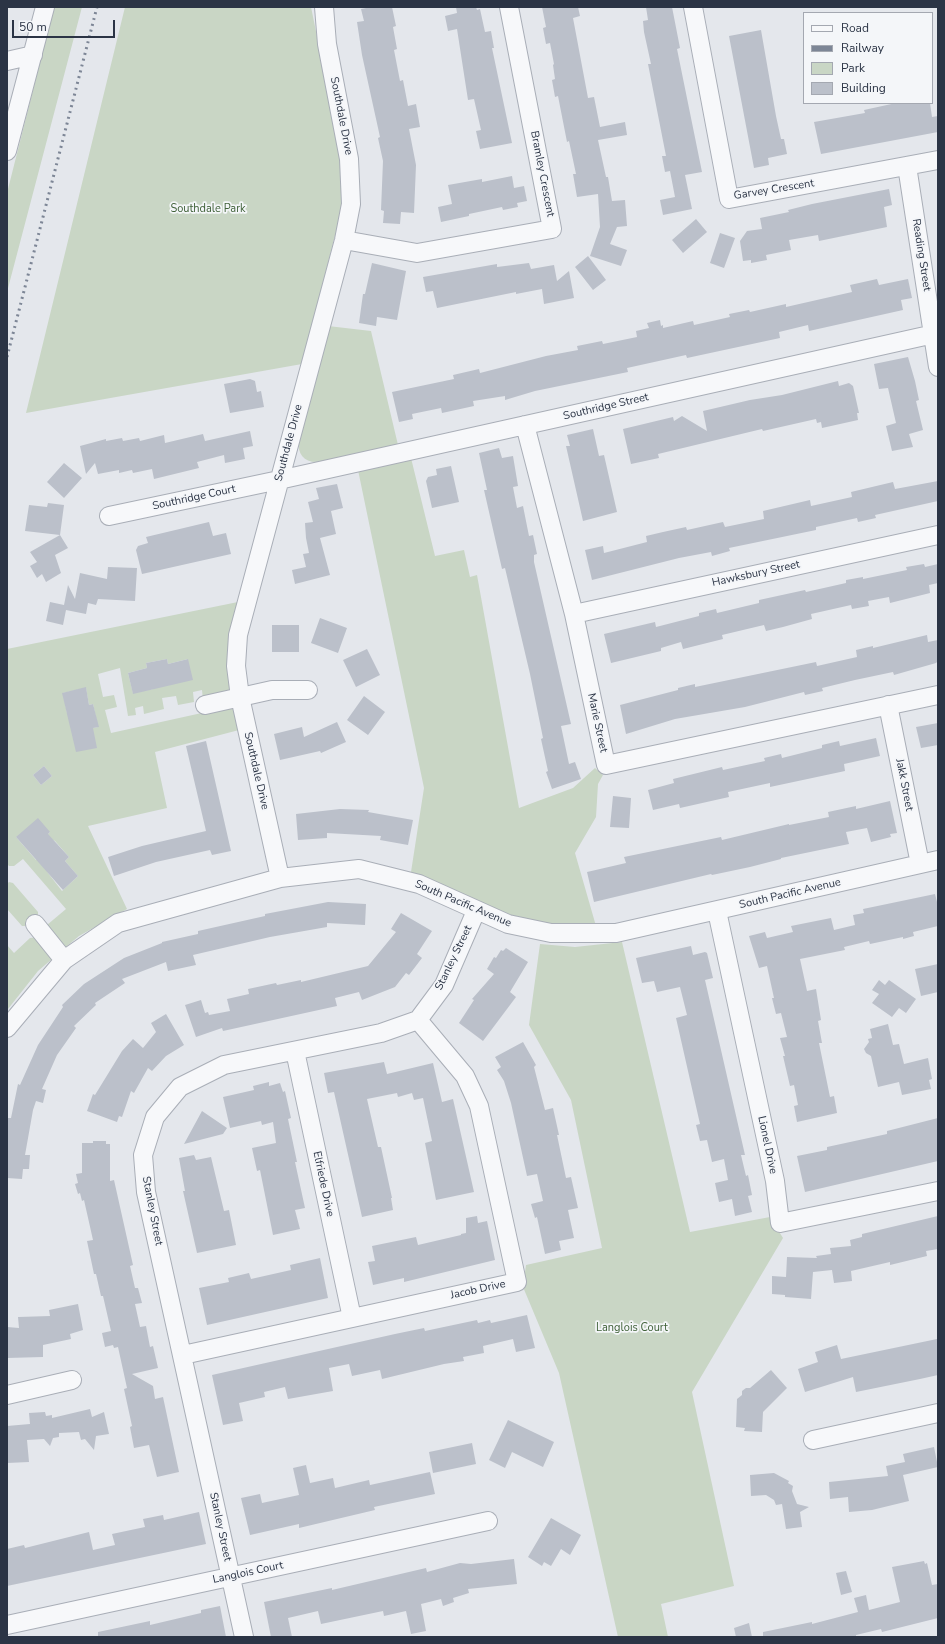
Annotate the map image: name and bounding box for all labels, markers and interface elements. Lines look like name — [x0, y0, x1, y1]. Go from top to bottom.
scale bar — [14, 12, 117, 38]
legend — [803, 12, 933, 104]
text: 50 m — [19, 19, 47, 35]
text: Road — [841, 20, 869, 36]
text: Railway — [841, 40, 884, 56]
text: Park — [841, 60, 865, 76]
street label: Southdale Drive — [327, 76, 355, 156]
text: Building — [841, 80, 886, 96]
street label: Bramley Crescent — [527, 130, 557, 218]
street label: Garvey Crescent — [733, 177, 815, 203]
park label: Southdale Park — [170, 202, 246, 216]
street label: Reading Street — [909, 218, 933, 292]
street label: Southridge Street — [562, 391, 650, 423]
street label: Southdale Drive — [272, 403, 306, 483]
street label: Southridge Court — [151, 483, 237, 513]
street label: Hawksbury Street — [711, 558, 801, 590]
street label: Marie Street — [584, 692, 610, 754]
street label: Southdale Drive — [241, 731, 271, 811]
street label: Jakk Street — [892, 758, 916, 812]
street label: South Pacific Avenue — [738, 876, 842, 912]
street label: South Pacific Avenue — [413, 878, 513, 930]
street label: Stanley Street — [433, 924, 475, 992]
street label: Lionel Drive — [754, 1115, 780, 1175]
street label: Elfriede Drive — [310, 1150, 336, 1218]
street label: Stanley Street — [139, 1175, 165, 1247]
street label: Jacob Drive — [449, 1278, 507, 1302]
park label: Langlois Court — [596, 1321, 668, 1335]
street label: Stanley Street — [206, 1491, 234, 1563]
street label: Langlois Court — [211, 1559, 285, 1587]

